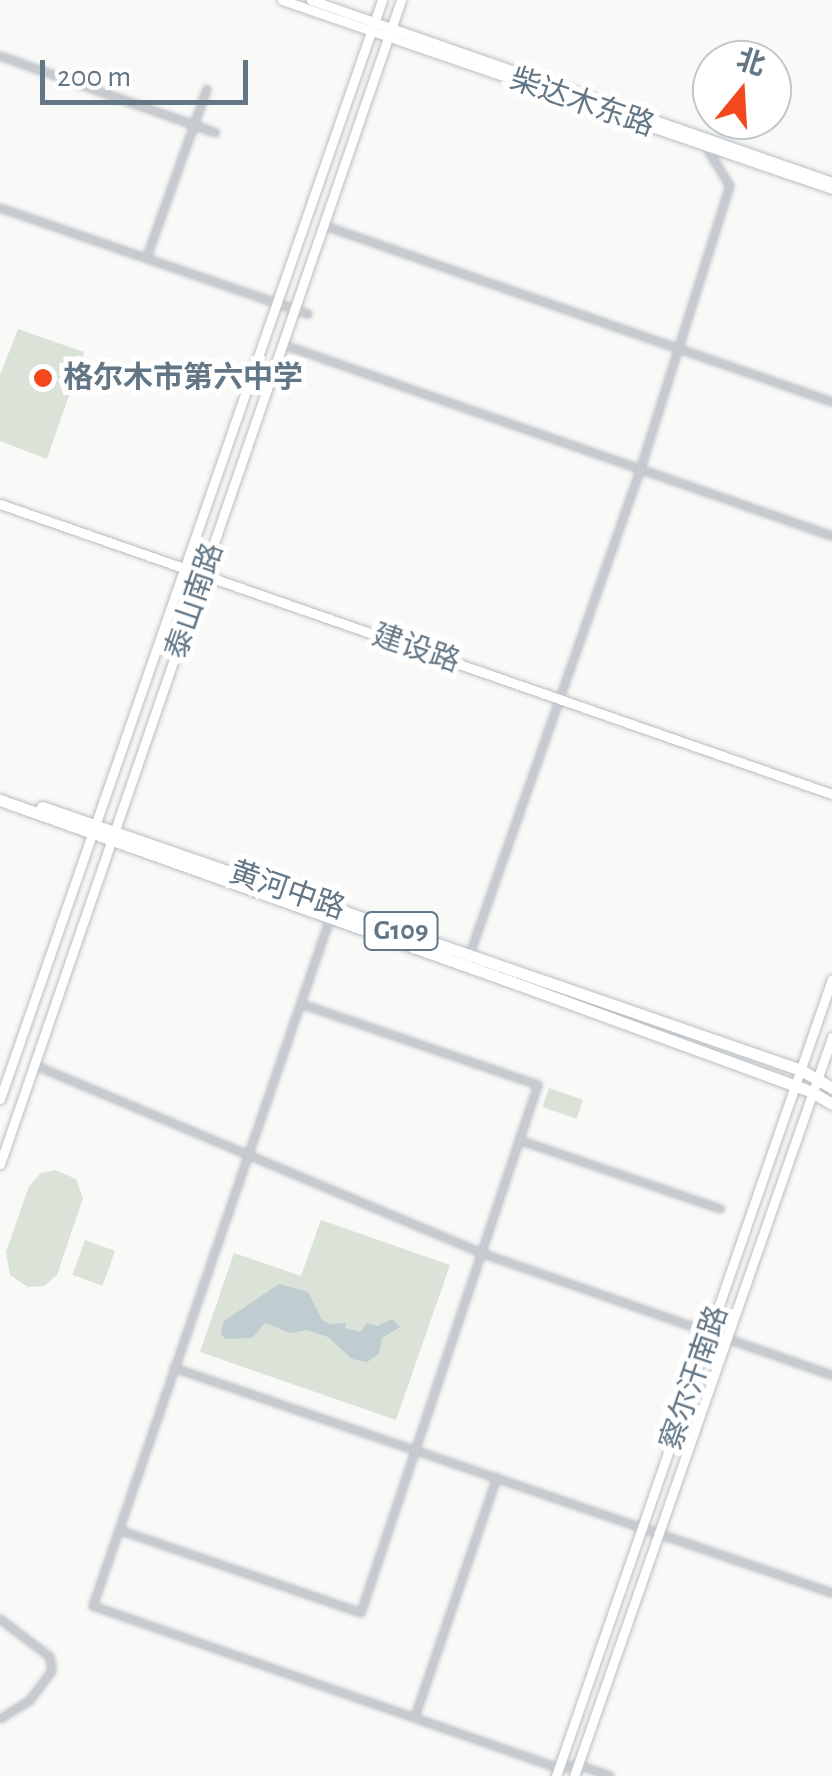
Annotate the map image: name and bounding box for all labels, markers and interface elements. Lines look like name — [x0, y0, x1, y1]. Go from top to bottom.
scale bar — [45, 40, 252, 102]
north arrow — [692, 40, 792, 140]
text: 北 — [733, 46, 768, 81]
text: 200 m — [57, 62, 131, 92]
street label: 柴达木东路 — [505, 62, 659, 144]
place label: 格尔木市第六中学 — [63, 360, 303, 396]
marker: 格尔木市第六中学 — [32, 367, 54, 389]
street label: 泰山南路 — [158, 538, 232, 664]
street label: 建设路 — [368, 617, 464, 681]
street label: 黄河中路 — [224, 854, 350, 928]
road number: G109 — [364, 908, 438, 954]
street label: 察尔汗南路 — [654, 1301, 736, 1455]

